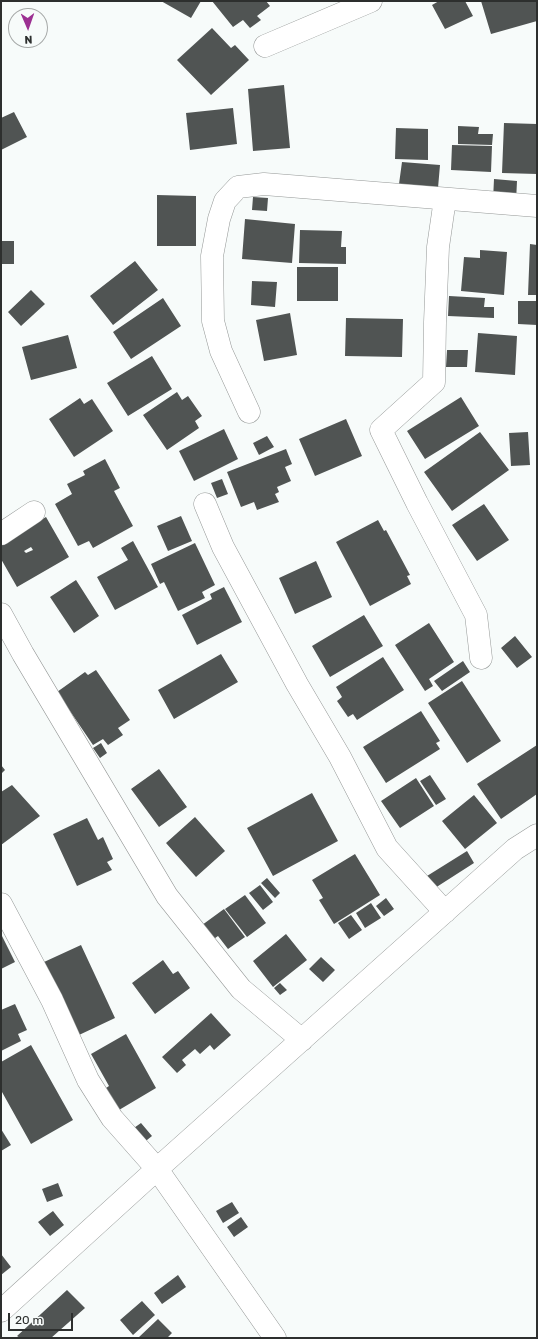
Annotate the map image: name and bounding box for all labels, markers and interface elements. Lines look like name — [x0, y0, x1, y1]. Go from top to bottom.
north arrow — [8, 8, 48, 48]
text: N — [24, 33, 33, 46]
scale bar — [10, 1305, 75, 1331]
text: 20 m — [15, 1313, 43, 1327]

